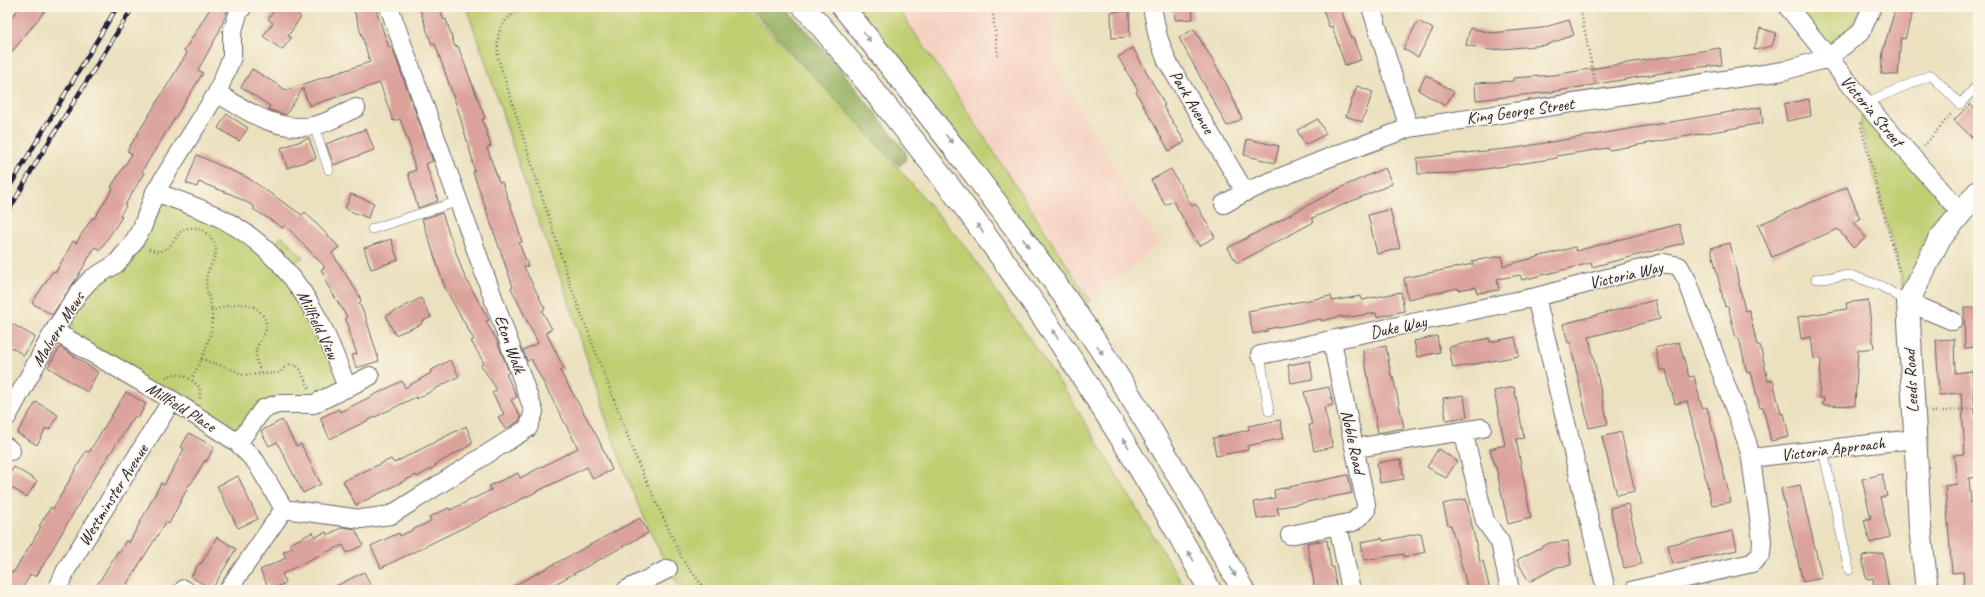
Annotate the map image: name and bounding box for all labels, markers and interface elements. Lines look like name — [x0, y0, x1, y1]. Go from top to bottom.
one-way arrow — [863, 32, 872, 43]
street label: Park Avenue — [1165, 66, 1220, 139]
street label: Victoria Street — [1836, 71, 1910, 153]
street label: King George Street — [1465, 93, 1577, 129]
one-way arrow — [944, 133, 953, 144]
one-way arrow — [976, 223, 984, 233]
one-way arrow — [1021, 238, 1030, 249]
street label: Victoria Way — [1587, 256, 1666, 294]
street label: Malvern Mews — [27, 286, 90, 370]
street label: Millfield View — [292, 287, 344, 364]
street label: Duke Way — [1368, 311, 1429, 343]
street label: Eton Walk — [490, 312, 531, 378]
one-way arrow — [1052, 328, 1059, 340]
one-way arrow — [1096, 345, 1104, 355]
street label: Leeds Road — [1899, 346, 1923, 413]
street label: Millfield Place — [142, 377, 221, 437]
street label: Noble Road — [1336, 408, 1370, 478]
street label: Victoria Approach — [1780, 432, 1887, 466]
one-way arrow — [1122, 437, 1129, 449]
street label: Westminster Avenue — [73, 439, 153, 550]
one-way arrow — [1187, 550, 1194, 562]
one-way arrow — [1230, 566, 1236, 578]

